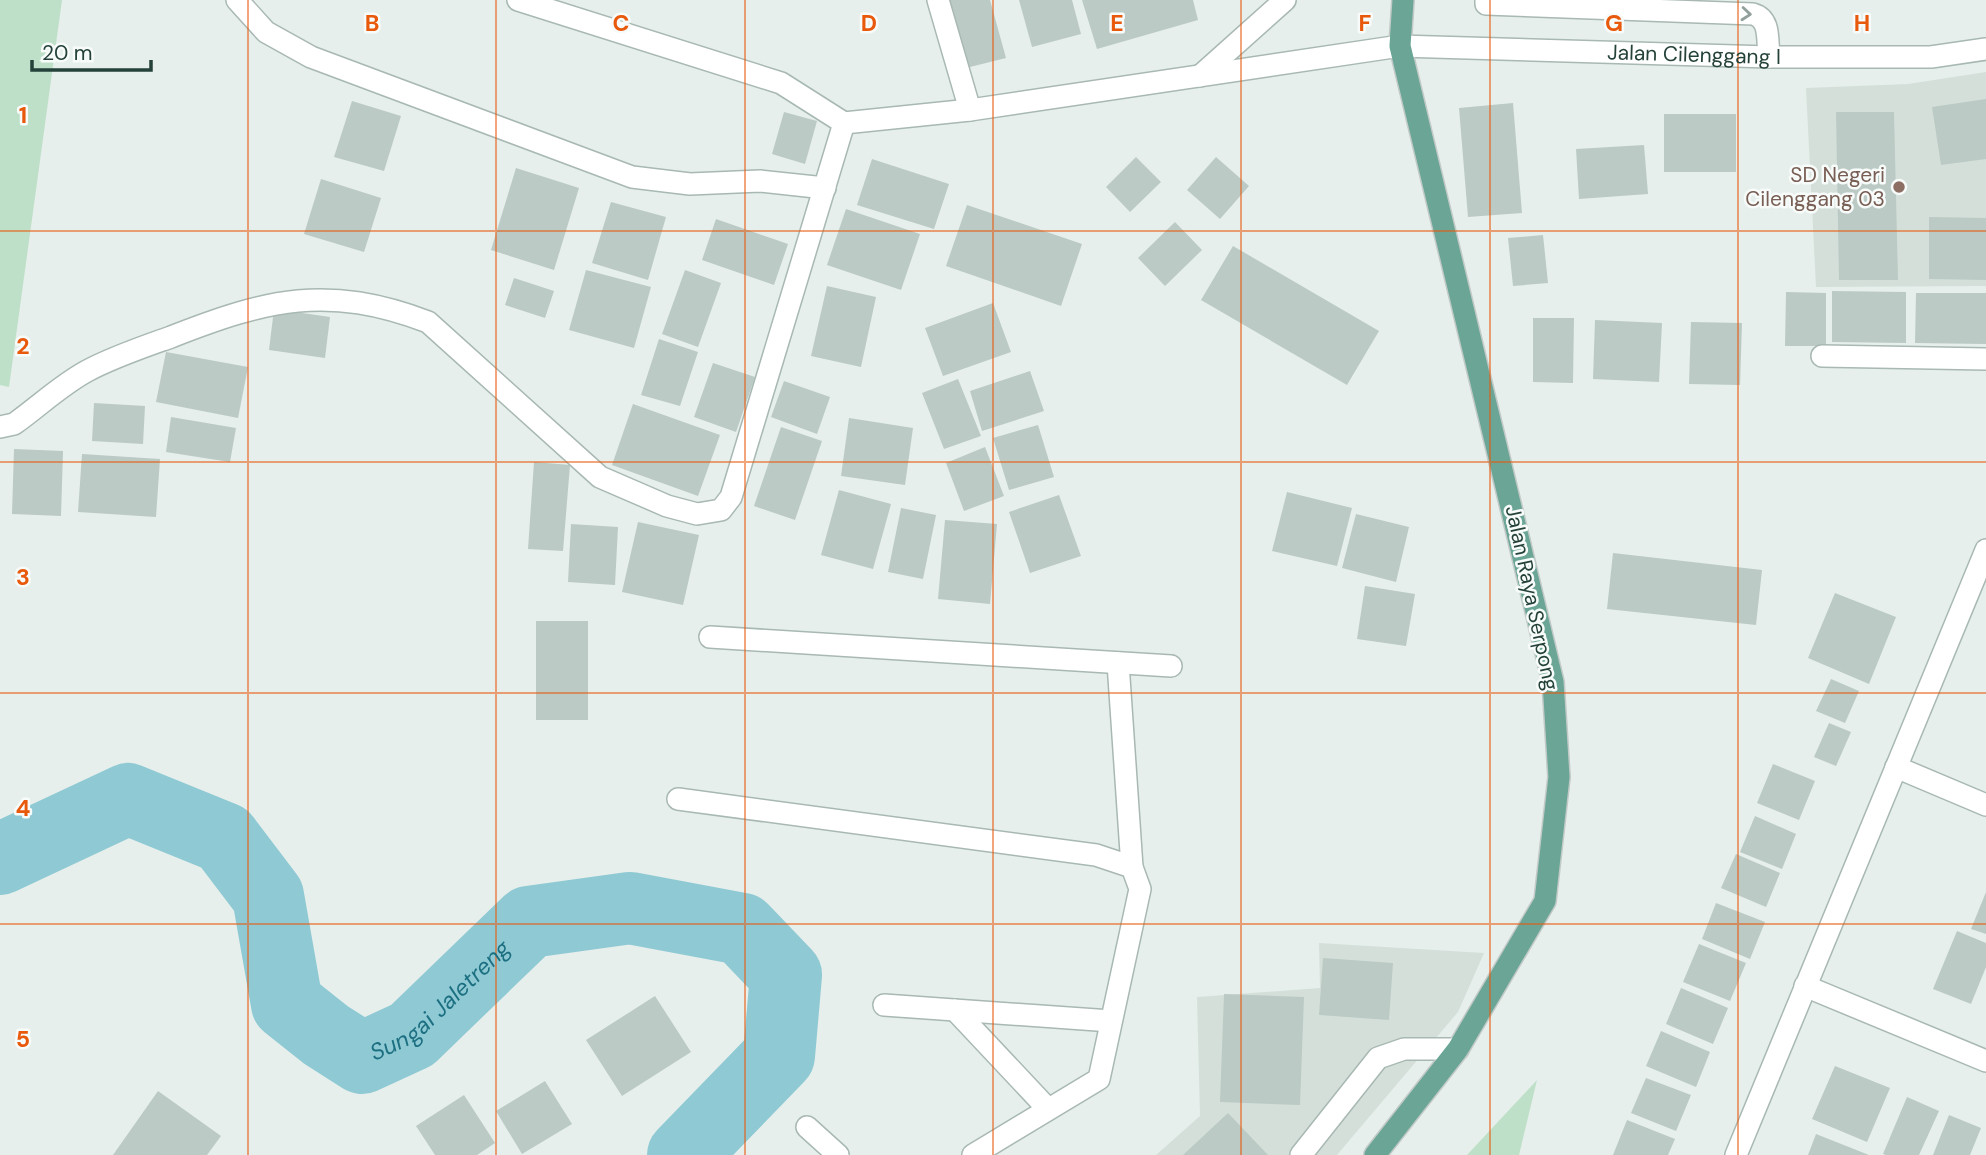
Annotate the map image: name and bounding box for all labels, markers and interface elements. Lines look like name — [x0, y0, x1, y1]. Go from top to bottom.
one-way arrow — [1741, 6, 1752, 21]
text: B — [365, 8, 379, 38]
text: C — [613, 8, 629, 38]
text: D — [861, 8, 877, 38]
text: E — [1110, 8, 1124, 38]
text: F — [1359, 8, 1372, 38]
text: G — [1605, 8, 1623, 38]
text: H — [1854, 8, 1870, 38]
scale bar — [32, 28, 150, 72]
street label: Jalan Cilenggang I — [1607, 38, 1781, 71]
text: 20 m — [42, 39, 93, 67]
text: 1 — [19, 100, 27, 130]
place label: SD Negeri Cilenggang 03 — [1745, 161, 1885, 213]
marker: SD Negeri Cilenggang 03 — [1891, 179, 1907, 195]
text: 2 — [16, 331, 30, 361]
street label: Jalan Raya Serpong — [1499, 503, 1565, 693]
text: 3 — [16, 562, 30, 592]
text: 4 — [16, 793, 31, 823]
water label: Sungai Jaletreng — [365, 932, 517, 1067]
text: 5 — [16, 1024, 30, 1054]

